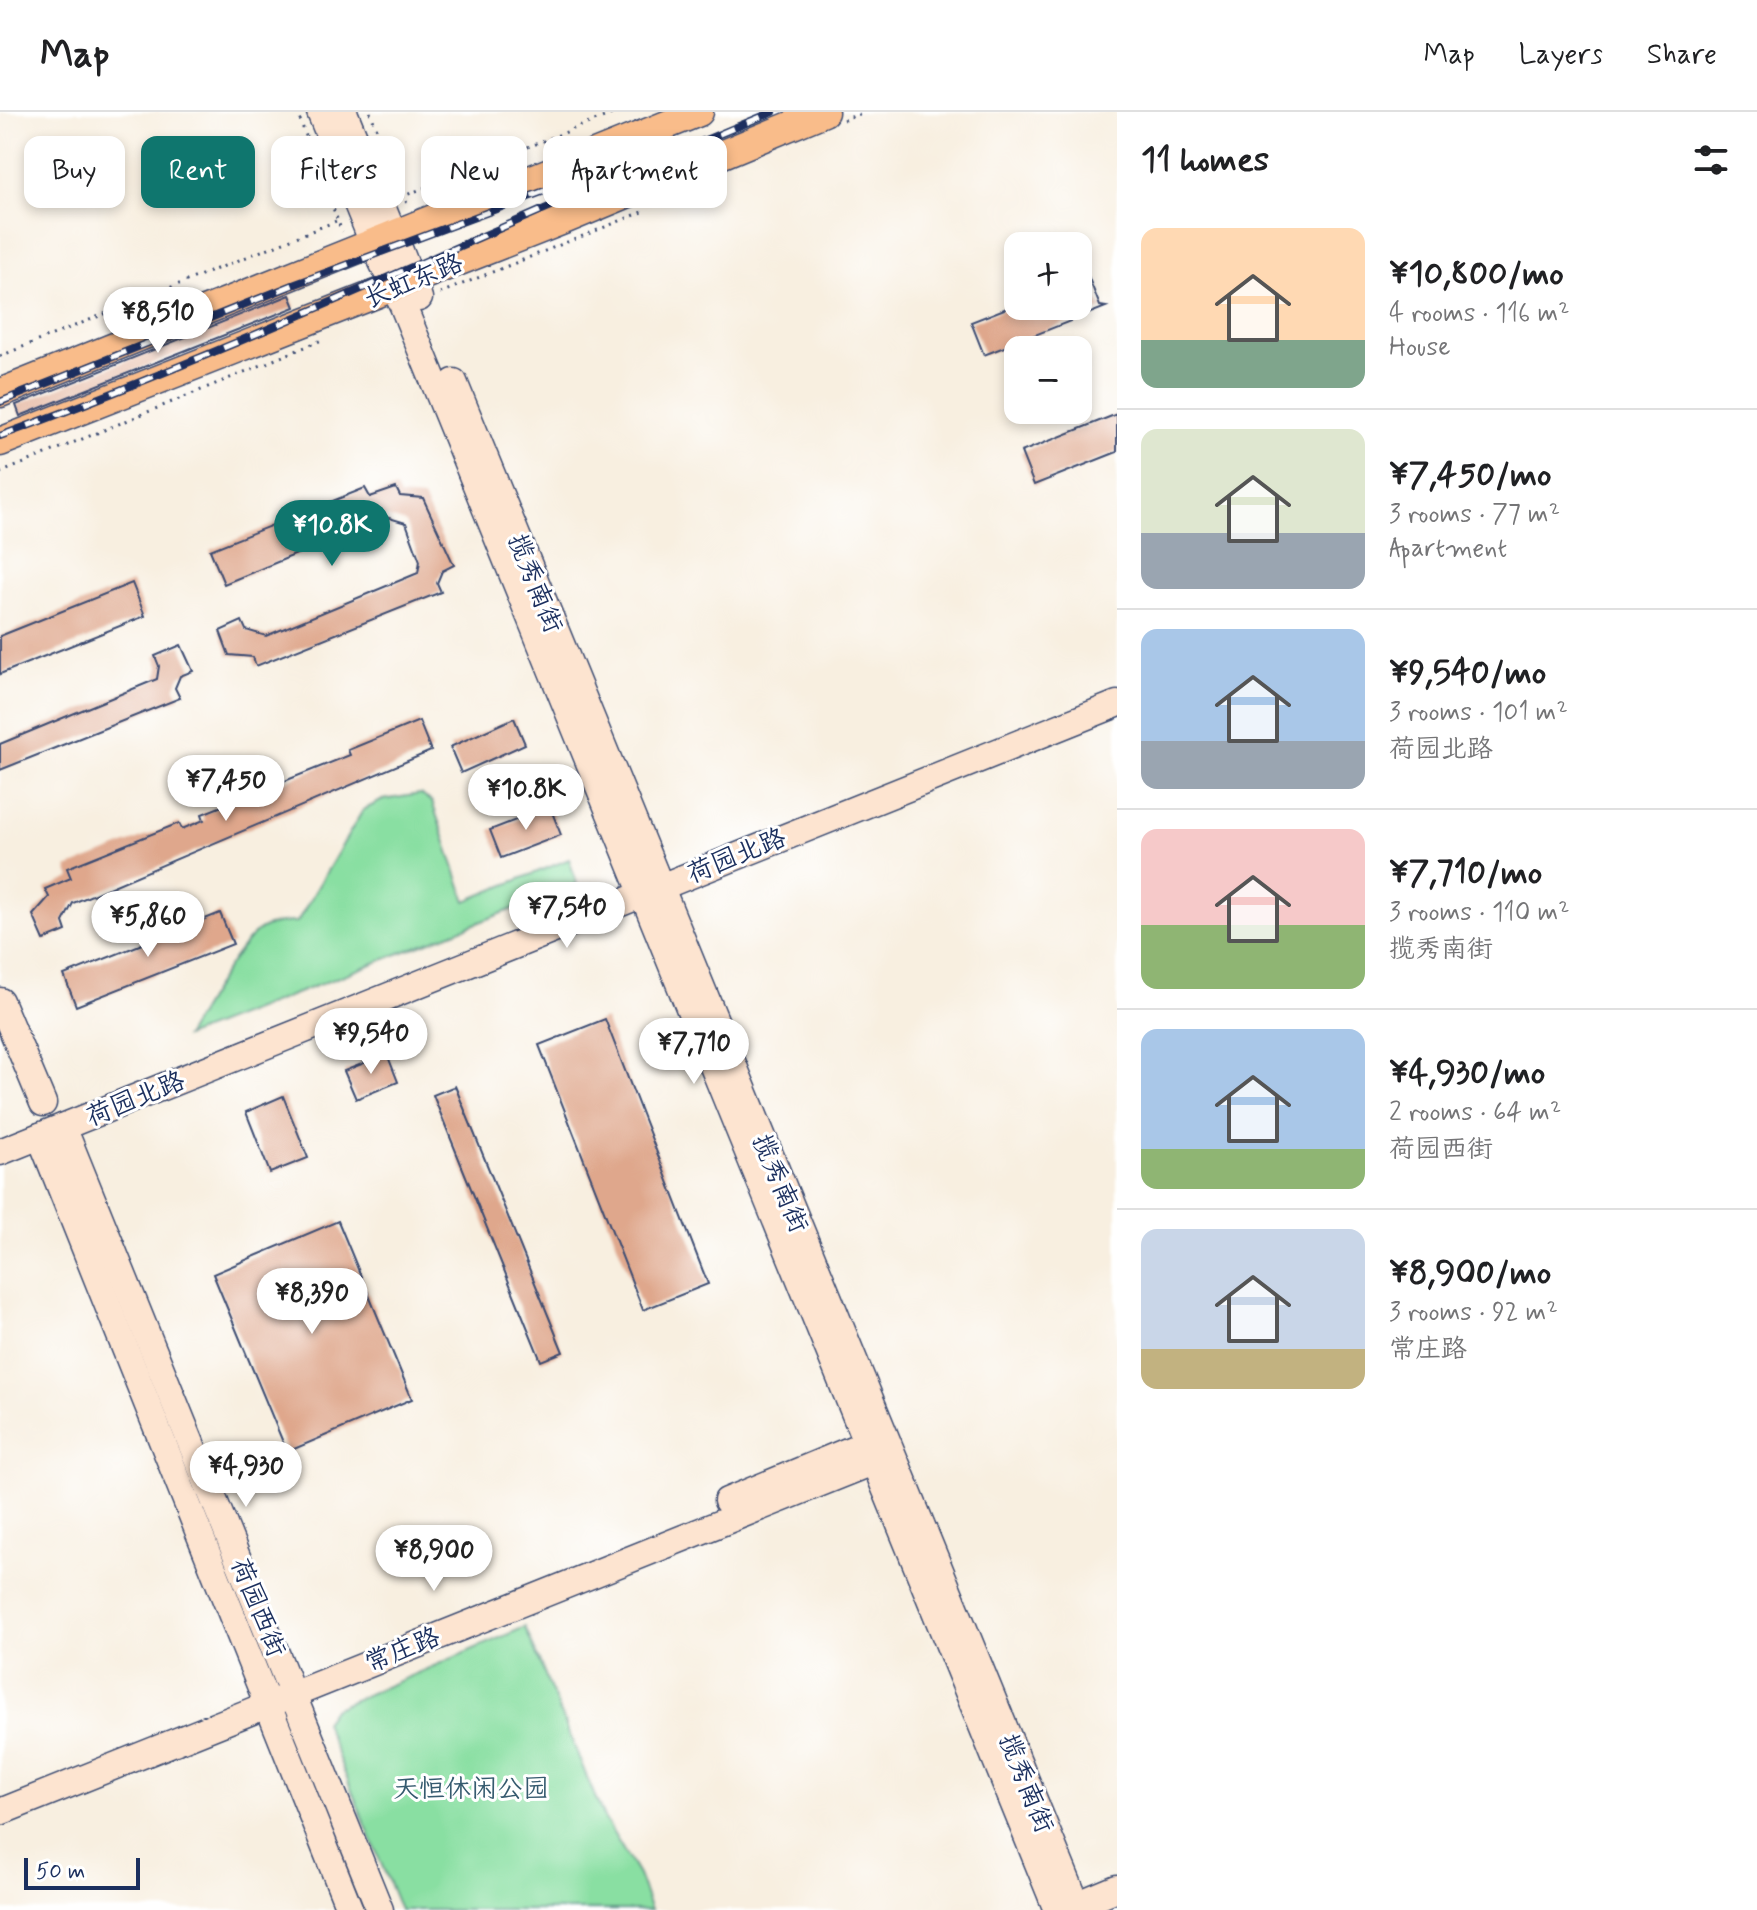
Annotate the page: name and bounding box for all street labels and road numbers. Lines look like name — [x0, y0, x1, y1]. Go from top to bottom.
street label: 长虹东路 — [359, 247, 468, 317]
street label: 揽秀南街 — [499, 529, 569, 638]
street label: 荷园北路 — [682, 822, 791, 892]
street label: 荷园北路 — [81, 1065, 190, 1135]
street label: 揽秀南街 — [743, 1129, 815, 1238]
street label: 荷园西街 — [222, 1553, 292, 1662]
street label: 常庄路 — [360, 1620, 445, 1681]
street label: 揽秀南街 — [990, 1729, 1060, 1838]

